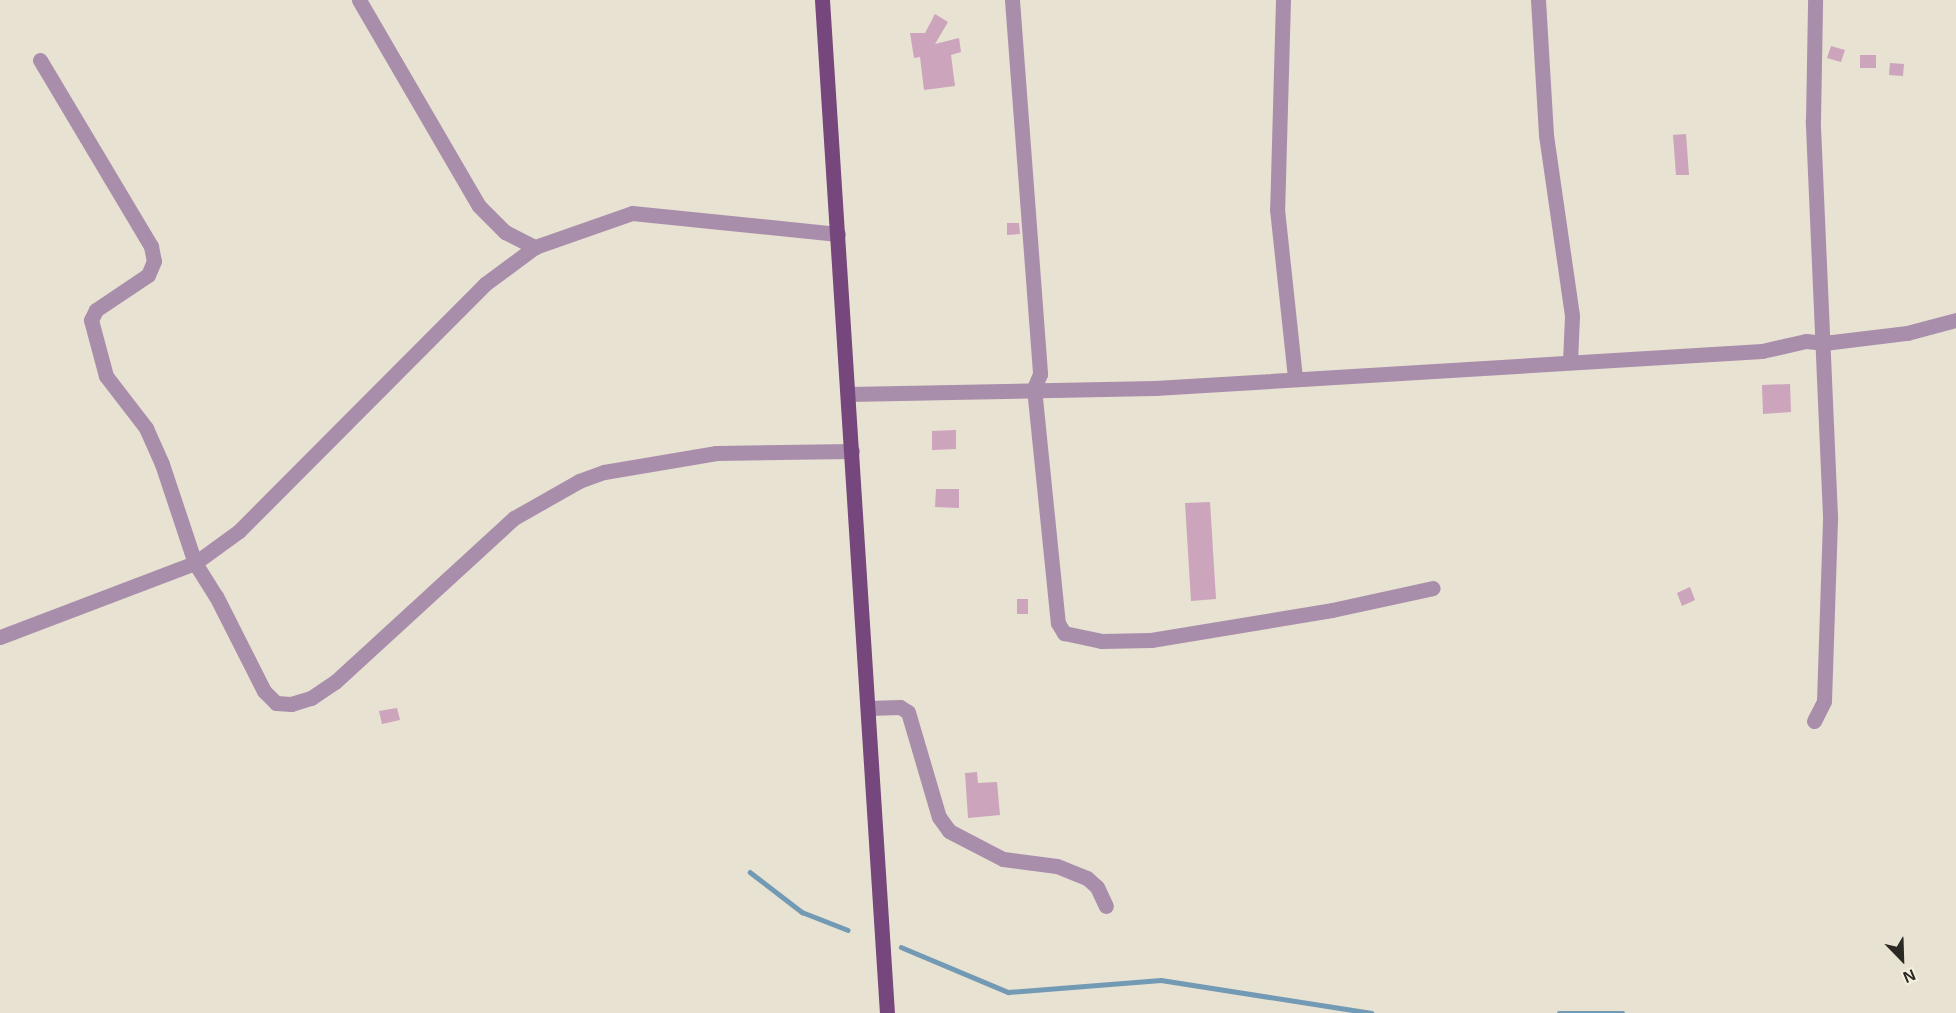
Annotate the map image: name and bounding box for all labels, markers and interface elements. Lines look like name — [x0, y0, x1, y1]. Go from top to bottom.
north arrow — [1872, 929, 1932, 989]
text: N — [1901, 966, 1918, 986]

